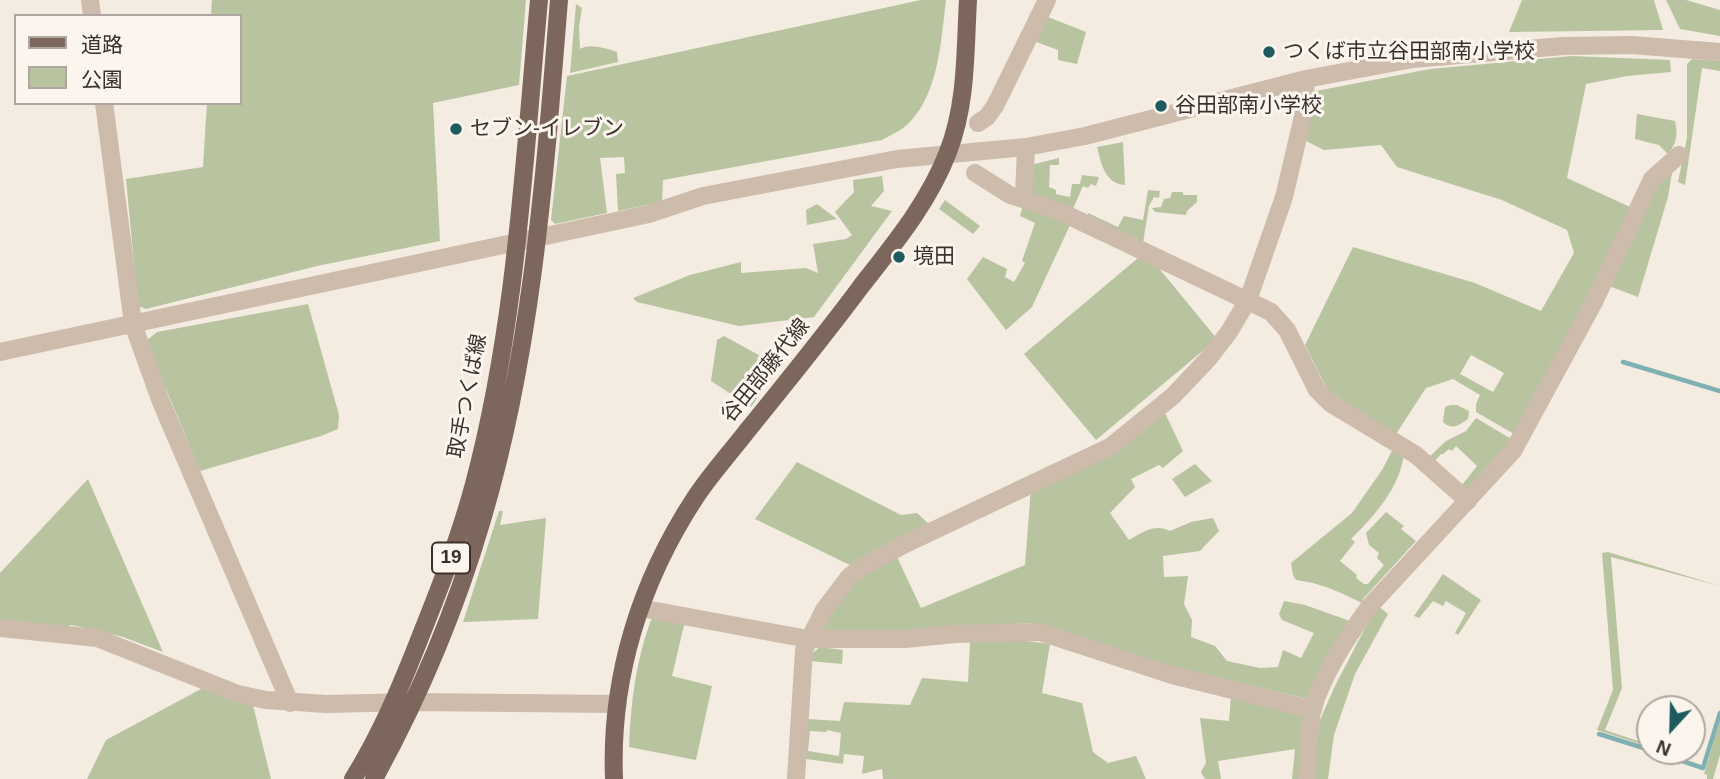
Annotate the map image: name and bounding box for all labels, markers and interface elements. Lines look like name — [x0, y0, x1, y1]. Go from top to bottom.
legend — [14, 14, 242, 105]
text: 道路 — [81, 33, 123, 56]
place label: つくば市立谷田部南小学校 — [1283, 39, 1535, 65]
marker: つくば市立谷田部南小学校 — [1261, 44, 1277, 60]
text: 公園 — [81, 68, 123, 91]
place label: 谷田部南小学校 — [1175, 93, 1322, 119]
marker: 谷田部南小学校 — [1153, 98, 1169, 114]
place label: セブン-イレブン — [470, 116, 624, 142]
marker: セブン-イレブン — [448, 121, 464, 137]
place label: 境田 — [913, 244, 955, 270]
marker: 境田 — [891, 249, 907, 265]
street label: 谷田部藤代線 — [717, 314, 815, 428]
street label: 取手つくば線 — [444, 332, 492, 460]
road number: 19 — [432, 542, 470, 573]
north arrow — [1636, 695, 1706, 765]
text: N — [1653, 736, 1674, 760]

